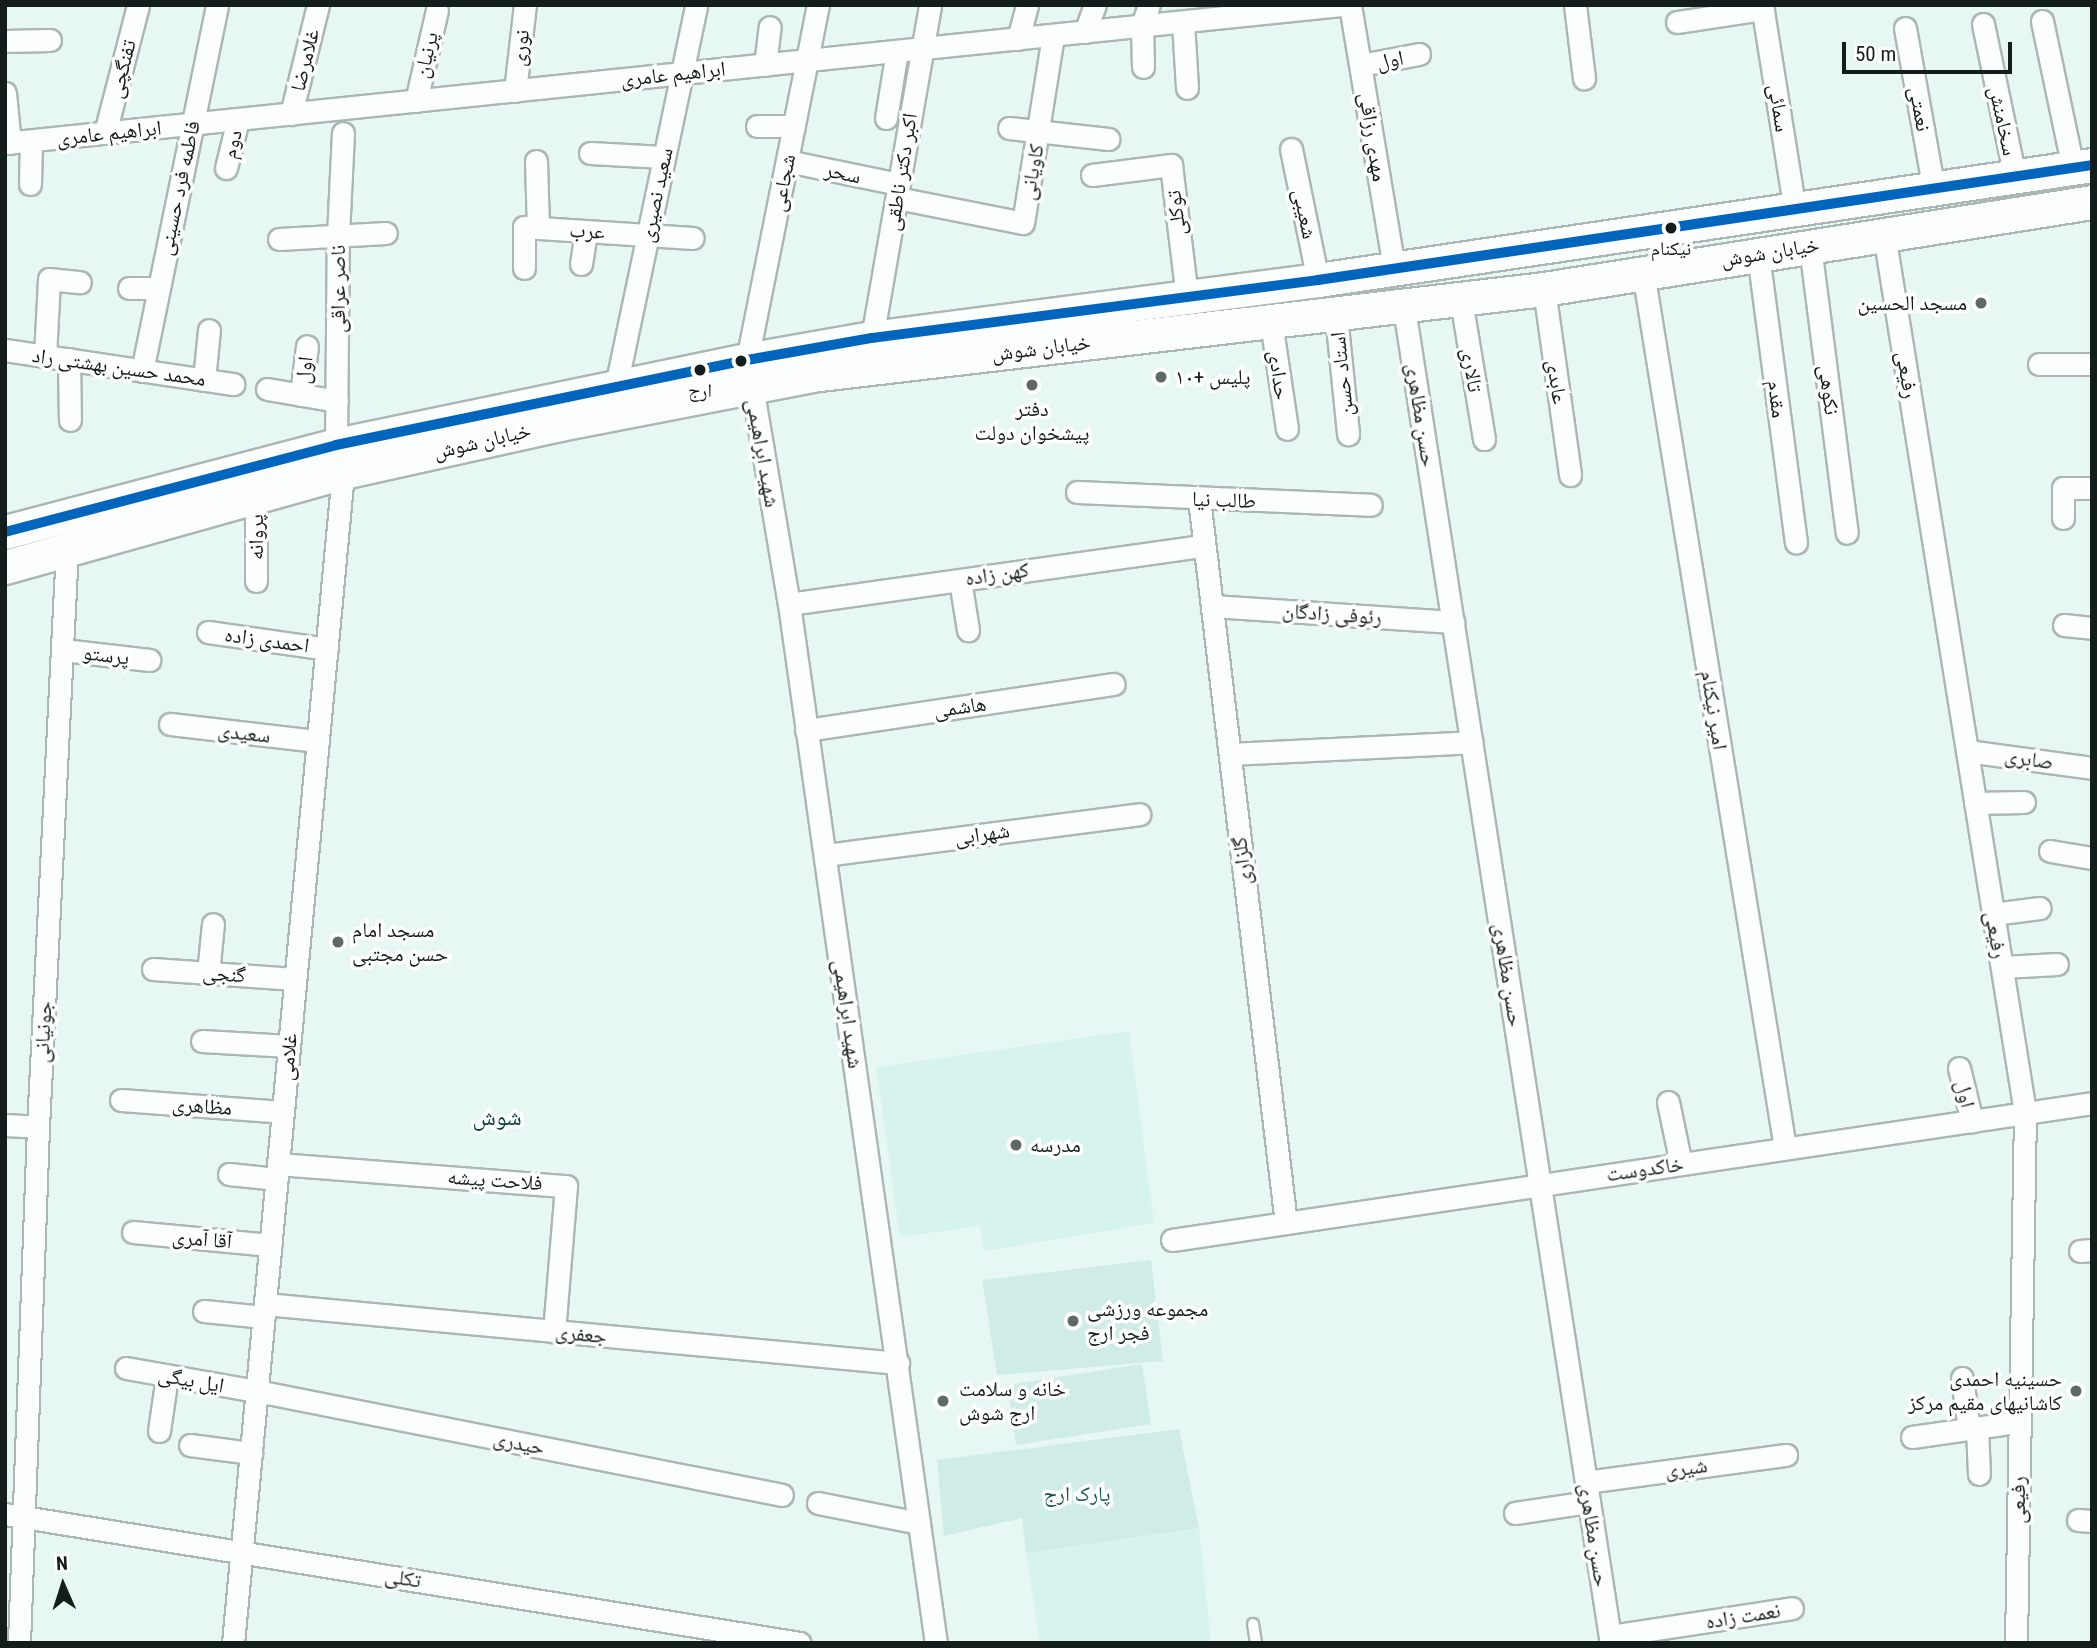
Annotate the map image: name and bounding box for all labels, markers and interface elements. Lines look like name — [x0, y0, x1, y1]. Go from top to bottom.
street label: غلامرضا — [285, 26, 325, 94]
street label: نوری — [505, 28, 535, 68]
scale bar — [1845, 28, 2015, 72]
street label: پرنیان — [408, 29, 444, 81]
street label: تفنگچی — [103, 37, 141, 101]
text: 50 m — [1855, 42, 1896, 66]
street label: اول — [1374, 45, 1406, 75]
street label: ابراهیم عامری — [619, 56, 727, 92]
street label: سمائی — [1763, 82, 1795, 134]
street label: سخامنش — [1983, 84, 2023, 158]
street label: نعمتی — [1904, 85, 1936, 133]
street label: مهدی رزاقی — [1354, 91, 1392, 183]
street label: اکبر دکتر ناطقی — [879, 111, 923, 233]
street label: ابراهیم عامری — [55, 115, 163, 151]
street label: فاطمه فرد حسینی — [152, 118, 206, 258]
street label: دوم — [216, 127, 248, 161]
street label: کاویانی — [1015, 142, 1049, 202]
street label: سعید نصیری — [634, 145, 678, 245]
street label: شجاعی — [765, 152, 801, 214]
street label: سحر — [823, 157, 863, 189]
street label: شعیبی — [1288, 187, 1322, 241]
street label: توکلی — [1161, 189, 1191, 237]
street label: عرب — [569, 217, 605, 245]
marker: نیکنام — [1664, 221, 1678, 235]
street label: خیابان شوش — [1719, 232, 1821, 272]
place label: نیکنام — [1651, 238, 1691, 260]
street label: ناصر عراقی — [325, 245, 351, 333]
place label: مسجد الحسین — [1858, 290, 1967, 316]
marker: مسجد الحسین — [1973, 295, 1989, 311]
street label: خیابان شوش — [990, 329, 1092, 367]
street label: استاد حسن — [1325, 331, 1359, 417]
street label: محمد حسین بهشتی راد — [30, 342, 208, 392]
street label: تالاری — [1456, 346, 1488, 394]
street label: حدادی — [1263, 348, 1295, 402]
street label: رفیعی — [1891, 350, 1923, 400]
unlabelled marker — [734, 354, 748, 368]
street label: اول — [290, 355, 318, 385]
street label: عابدی — [1541, 358, 1573, 406]
street label: حسن مظاهری — [1400, 361, 1442, 469]
marker: ارج — [693, 363, 707, 377]
street label: نکوهی — [1813, 363, 1845, 417]
place label: پلیس +۱۰ — [1175, 364, 1250, 390]
marker: پلیس +۱۰ — [1153, 369, 1169, 385]
marker: دفتر پیشخوان دولت — [1024, 377, 1040, 393]
street label: مقدم — [1762, 379, 1792, 419]
place label: ارج — [688, 380, 712, 402]
place label: دفتر پیشخوان دولت — [975, 396, 1089, 446]
street label: شهید ابراهیمی — [741, 397, 785, 509]
street label: خیابان شوش — [431, 418, 533, 464]
street label: طالب نیا — [1191, 486, 1257, 514]
street label: پروانه — [243, 514, 269, 560]
street label: کهن زاده — [963, 557, 1031, 591]
street label: رئوفی زادگان — [1281, 598, 1383, 630]
street label: احمدی زاده — [223, 622, 311, 658]
street label: پرستو — [81, 640, 131, 670]
street label: امیر نیکنام — [1695, 668, 1733, 752]
street label: هاشمی — [932, 691, 988, 723]
street label: سعیدی — [216, 718, 272, 748]
street label: صابری — [2003, 743, 2055, 775]
street label: شهرابی — [953, 818, 1011, 850]
street label: گلزاری — [1227, 835, 1257, 887]
street label: رفیعی — [1980, 910, 2012, 960]
place label: مسجد امام حسن مجتبی — [352, 917, 448, 967]
street label: حسن مظاهری — [1487, 921, 1529, 1029]
marker: مسجد امام حسن مجتبی — [330, 934, 346, 950]
street label: شهید ابراهیمی — [828, 958, 868, 1070]
street label: گنجی — [202, 960, 246, 988]
street label: جونیانی — [29, 1000, 57, 1064]
street label: غلامی — [273, 1032, 303, 1082]
street label: اول — [1949, 1078, 1981, 1110]
street label: مظاهری — [171, 1091, 233, 1121]
district label: شوش — [472, 1104, 522, 1132]
place label: مدرسه — [1030, 1132, 1081, 1158]
marker: مدرسه — [1008, 1137, 1024, 1153]
street label: خاکدوست — [1605, 1151, 1685, 1187]
street label: فلاحت پیشه — [447, 1164, 543, 1196]
street label: آقا آمری — [171, 1224, 233, 1254]
place label: مجموعه ورزشی فجر ارج — [1087, 1296, 1208, 1346]
marker: مجموعه ورزشی فجر ارج — [1065, 1313, 1081, 1329]
street label: جعفری — [554, 1319, 608, 1349]
street label: ایل بیگی — [156, 1362, 226, 1398]
place label: حسینیه احمدی کاشانیهای مقیم مرکز — [1908, 1366, 2062, 1416]
place label: خانه و سلامت ارج شوش — [959, 1376, 1066, 1426]
marker: حسینیه احمدی کاشانیهای مقیم مرکز — [2068, 1383, 2084, 1399]
marker: خانه و سلامت ارج شوش — [933, 1391, 953, 1411]
street label: حیدری — [491, 1426, 547, 1460]
street label: شیری — [1663, 1453, 1709, 1483]
street label: رفیعی — [2005, 1476, 2031, 1524]
park label: پارک ارج — [1043, 1481, 1111, 1507]
street label: حسن مظاهری — [1573, 1481, 1615, 1589]
north arrow — [28, 1550, 98, 1620]
text: N — [55, 1552, 68, 1575]
street label: تکلی — [383, 1563, 423, 1593]
street label: نعمت زاده — [1704, 1598, 1782, 1634]

